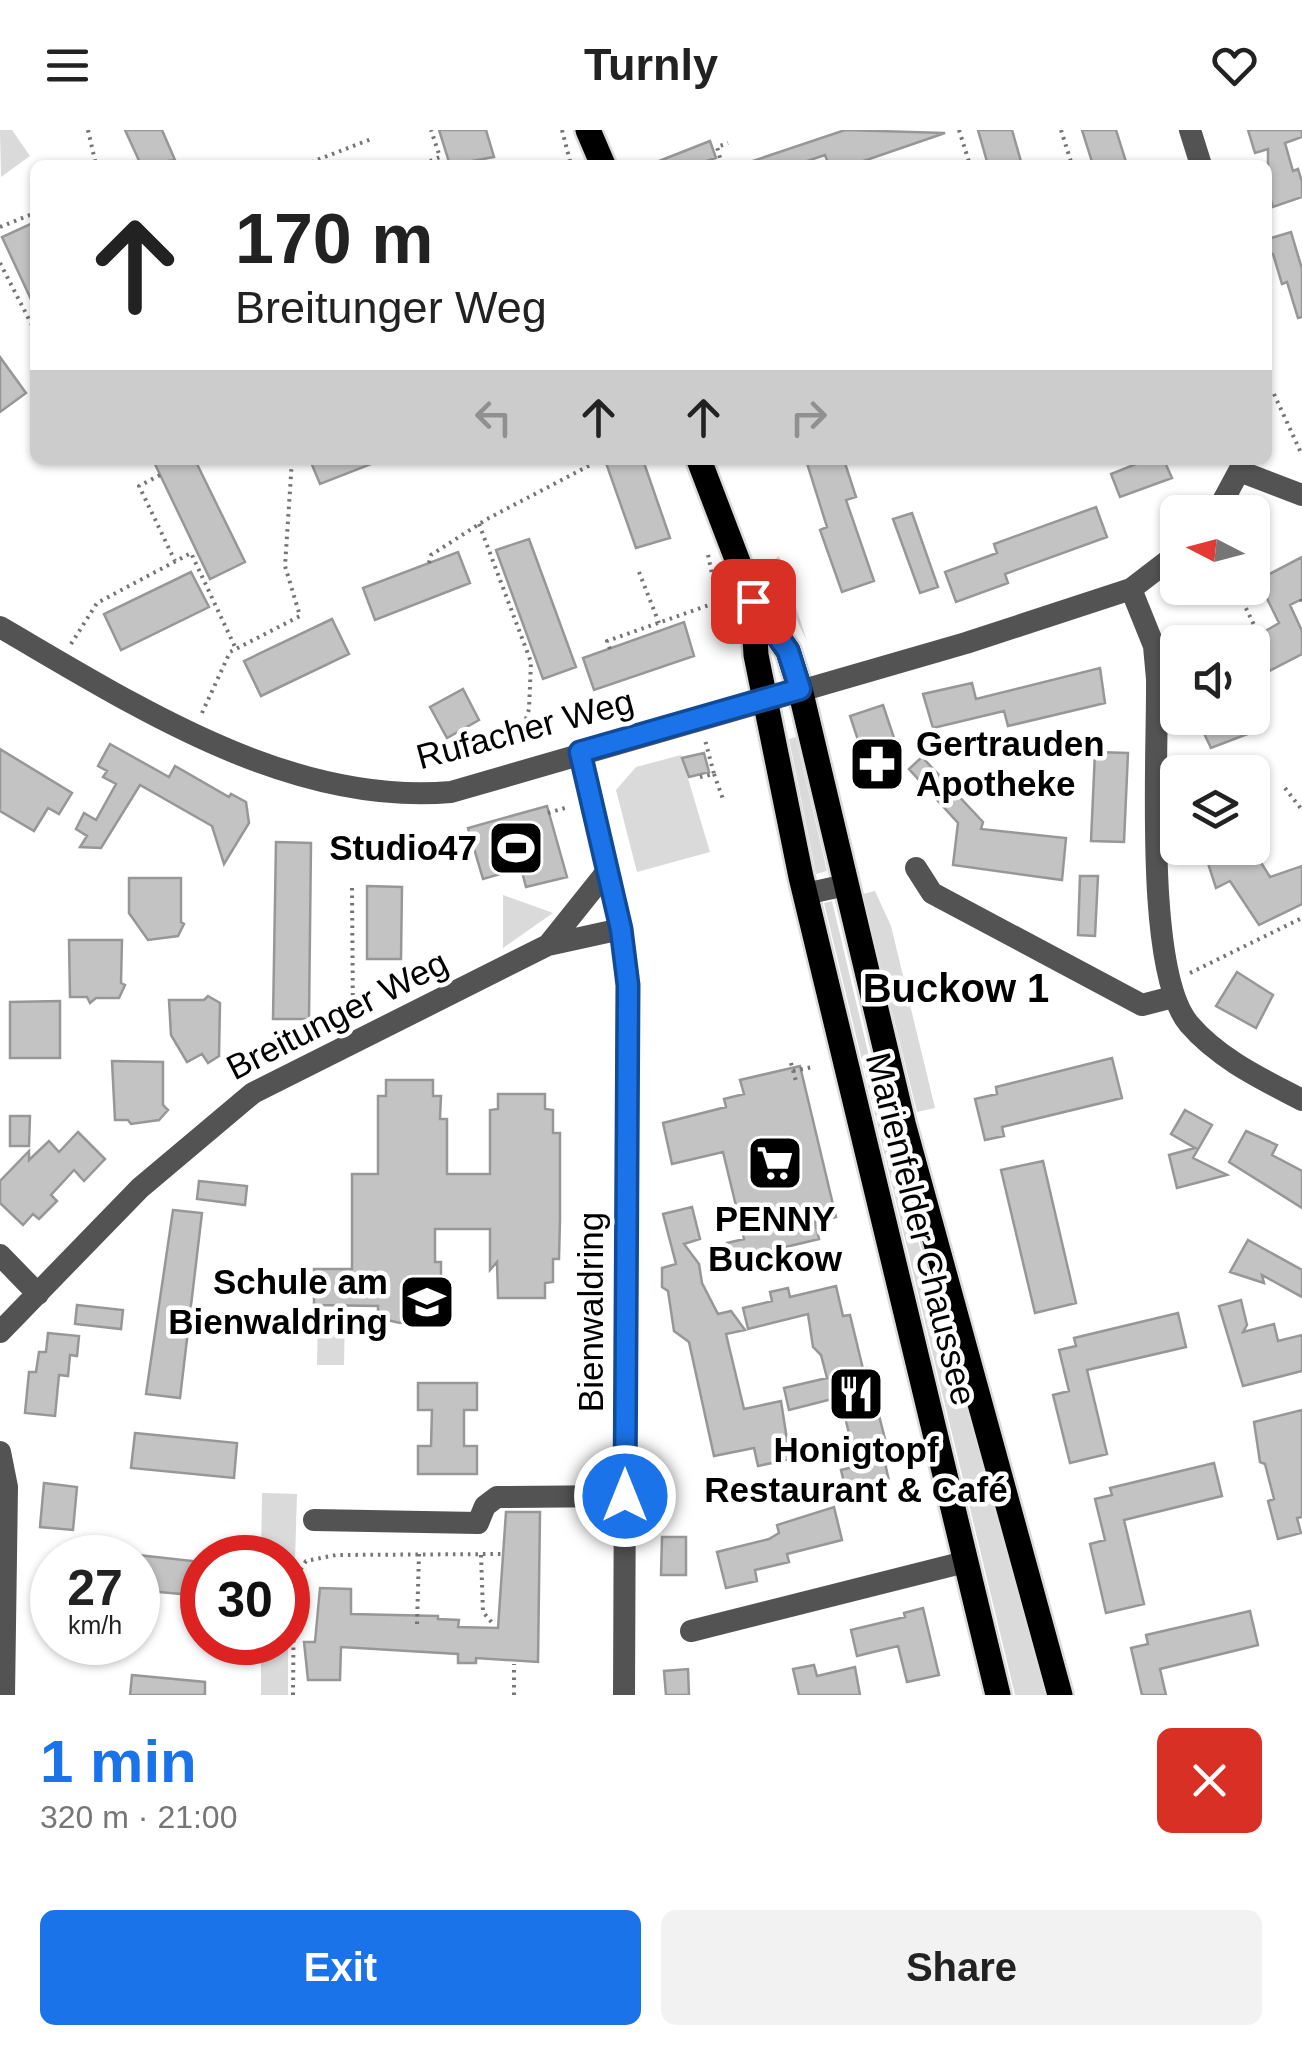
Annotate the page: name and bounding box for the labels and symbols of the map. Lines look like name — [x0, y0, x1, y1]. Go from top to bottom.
north arrow — [1160, 495, 1270, 605]
pin — [711, 559, 796, 644]
street label: Rufacher Weg — [412, 681, 638, 776]
place label: Gertrauden Apotheke — [916, 724, 1105, 803]
pharmacy icon: Gertrauden Apotheke — [847, 734, 907, 794]
sports icon: Studio47 — [486, 818, 546, 878]
place label: Studio47 — [329, 828, 477, 867]
street label: Breitunger Weg — [220, 942, 454, 1087]
district label: Buckow 1 — [863, 966, 1049, 1010]
street label: Marienfelder Chaussee — [859, 1049, 984, 1409]
supermarket icon: PENNY Buckow — [745, 1133, 805, 1193]
place label: PENNY Buckow — [708, 1199, 843, 1278]
street label: Bienwaldring — [571, 1212, 610, 1412]
place label: Schule am Bienwaldring — [168, 1262, 388, 1341]
school or university icon: Schule am Bienwaldring — [397, 1272, 457, 1332]
restaurant icon: Honigtopf Restaurant & Café — [826, 1364, 886, 1424]
place label: Honigtopf Restaurant & Café — [704, 1430, 1008, 1509]
position arrow — [573, 1444, 677, 1548]
speed limit sign: 30 — [180, 1535, 310, 1665]

